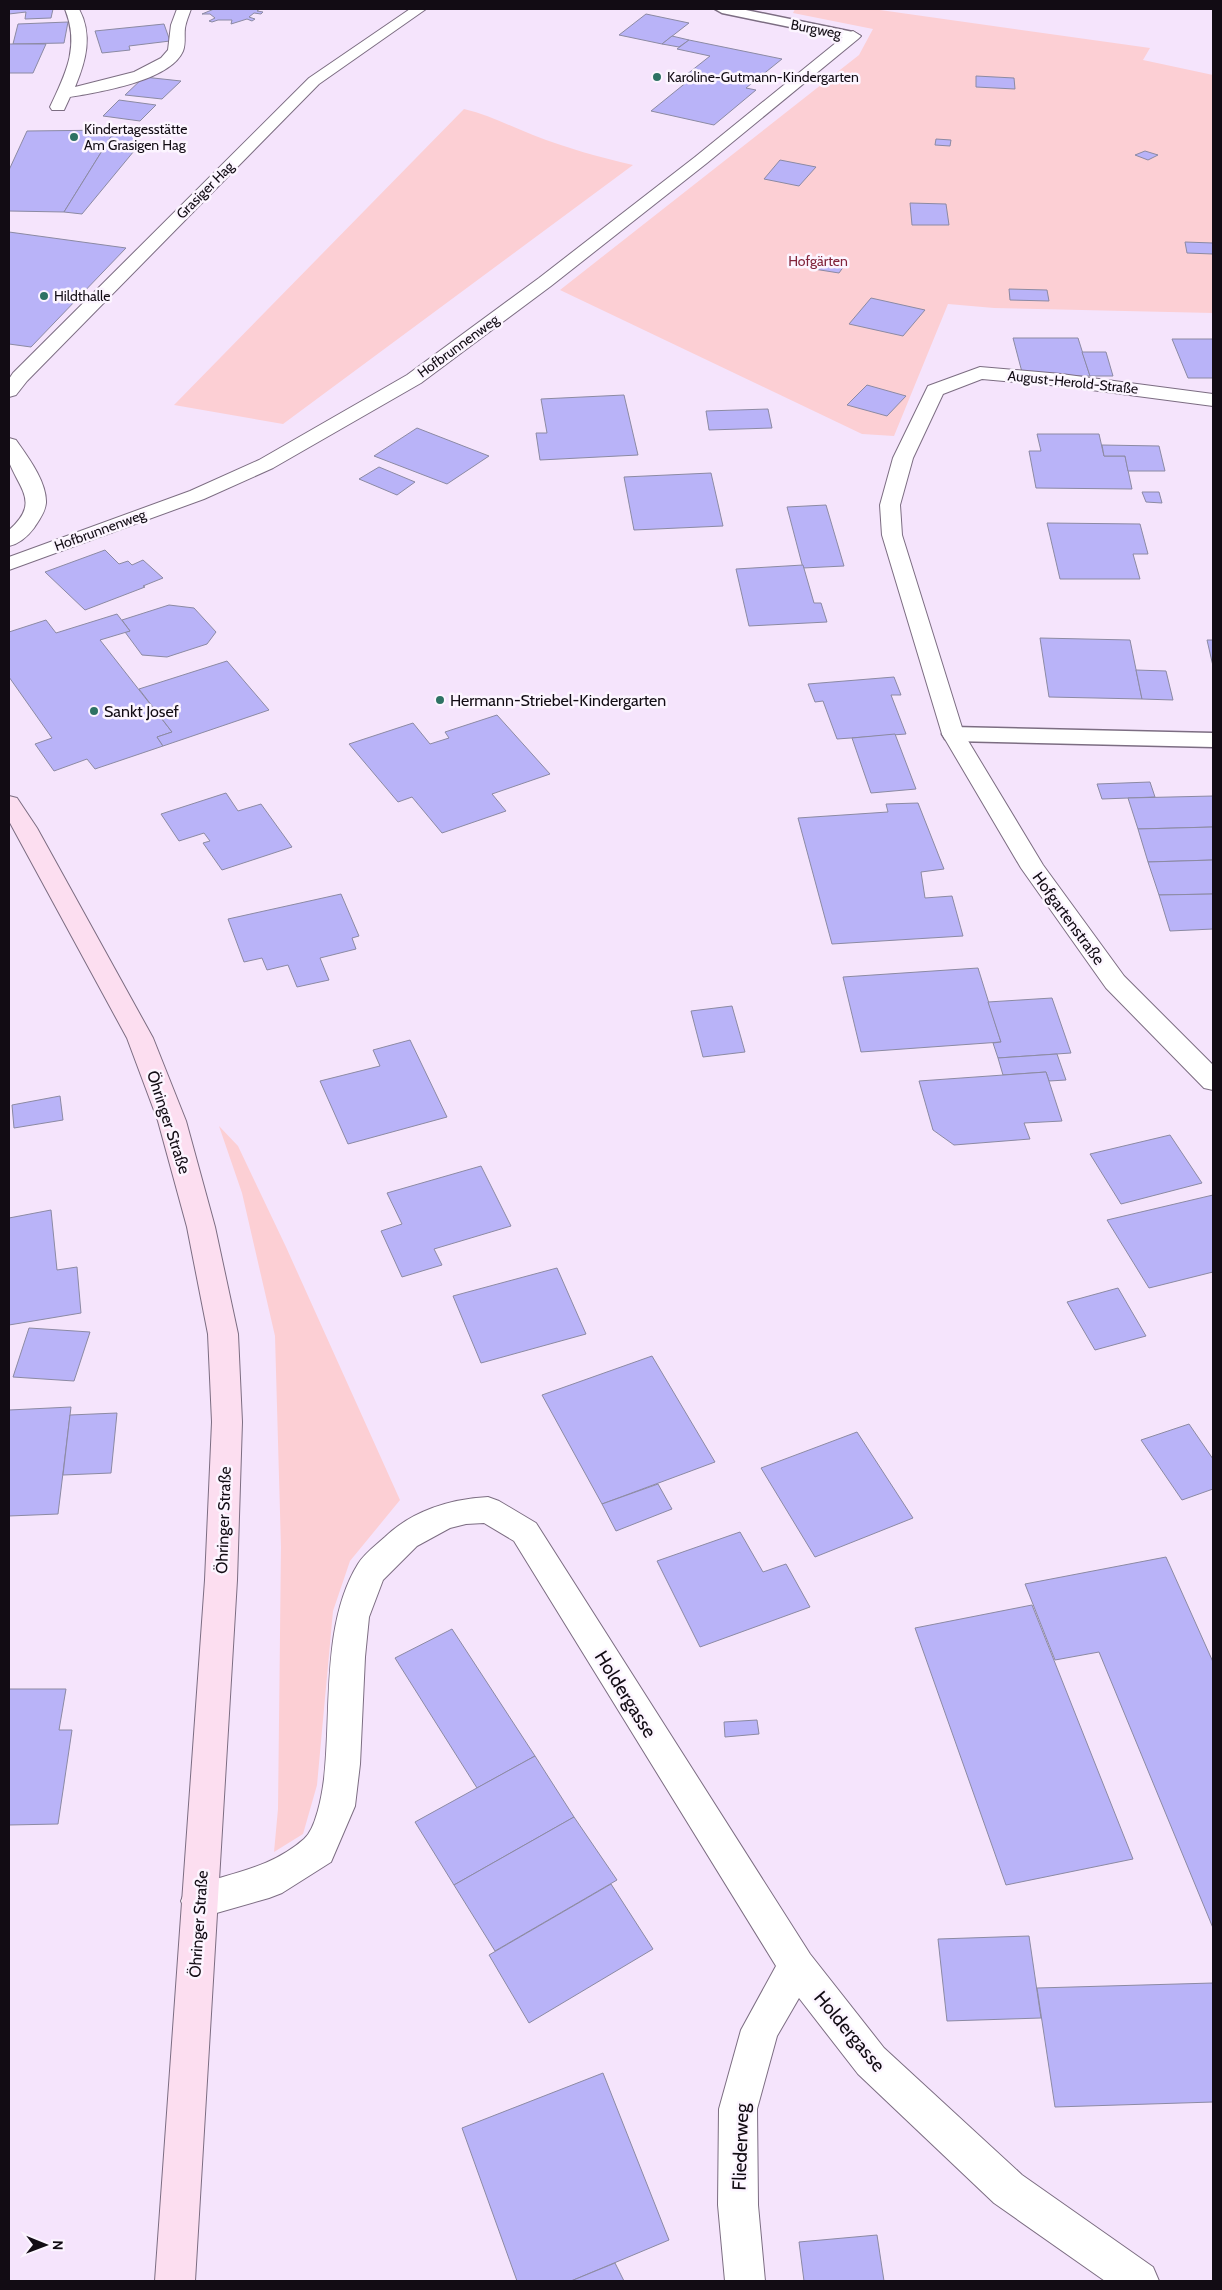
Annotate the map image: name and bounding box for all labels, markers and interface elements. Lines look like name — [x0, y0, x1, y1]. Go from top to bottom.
street label: Burgweg — [789, 15, 844, 43]
place label: Karoline-Gutmann-Kindergarten — [667, 68, 859, 86]
marker: Karoline-Gutmann-Kindergarten — [651, 71, 663, 83]
place label: Kindertagesstätte Am Grasigen Hag — [84, 120, 187, 154]
marker: Kindertagesstätte Am Grasigen Hag — [68, 131, 80, 143]
street label: Grasiger Hag — [172, 157, 238, 223]
park label: Hofgärten — [788, 252, 848, 270]
place label: Hildthalle — [54, 287, 110, 305]
marker: Hildthalle — [38, 290, 50, 302]
street label: Hofbrunnenweg — [414, 310, 503, 382]
street label: August-Herold-Straße — [1007, 366, 1139, 398]
street label: Hofbrunnenweg — [52, 505, 149, 555]
place label: Hermann-Striebel-Kindergarten — [450, 691, 666, 710]
marker: Hermann-Striebel-Kindergarten — [434, 694, 446, 706]
place label: Sankt Josef — [104, 702, 180, 721]
marker: Sankt Josef — [88, 705, 100, 717]
street label: Hofgartenstraße — [1029, 868, 1109, 968]
street label: Öhringer Straße — [143, 1068, 194, 1176]
street label: Öhringer Straße — [212, 1466, 235, 1574]
street label: Holdergasse — [590, 1647, 661, 1742]
street label: Öhringer Straße — [185, 1870, 212, 1978]
street label: Holdergasse — [809, 1986, 890, 2077]
street label: Fliederweg — [727, 2102, 754, 2191]
north arrow — [20, 2220, 70, 2270]
text: N — [49, 2240, 67, 2250]

